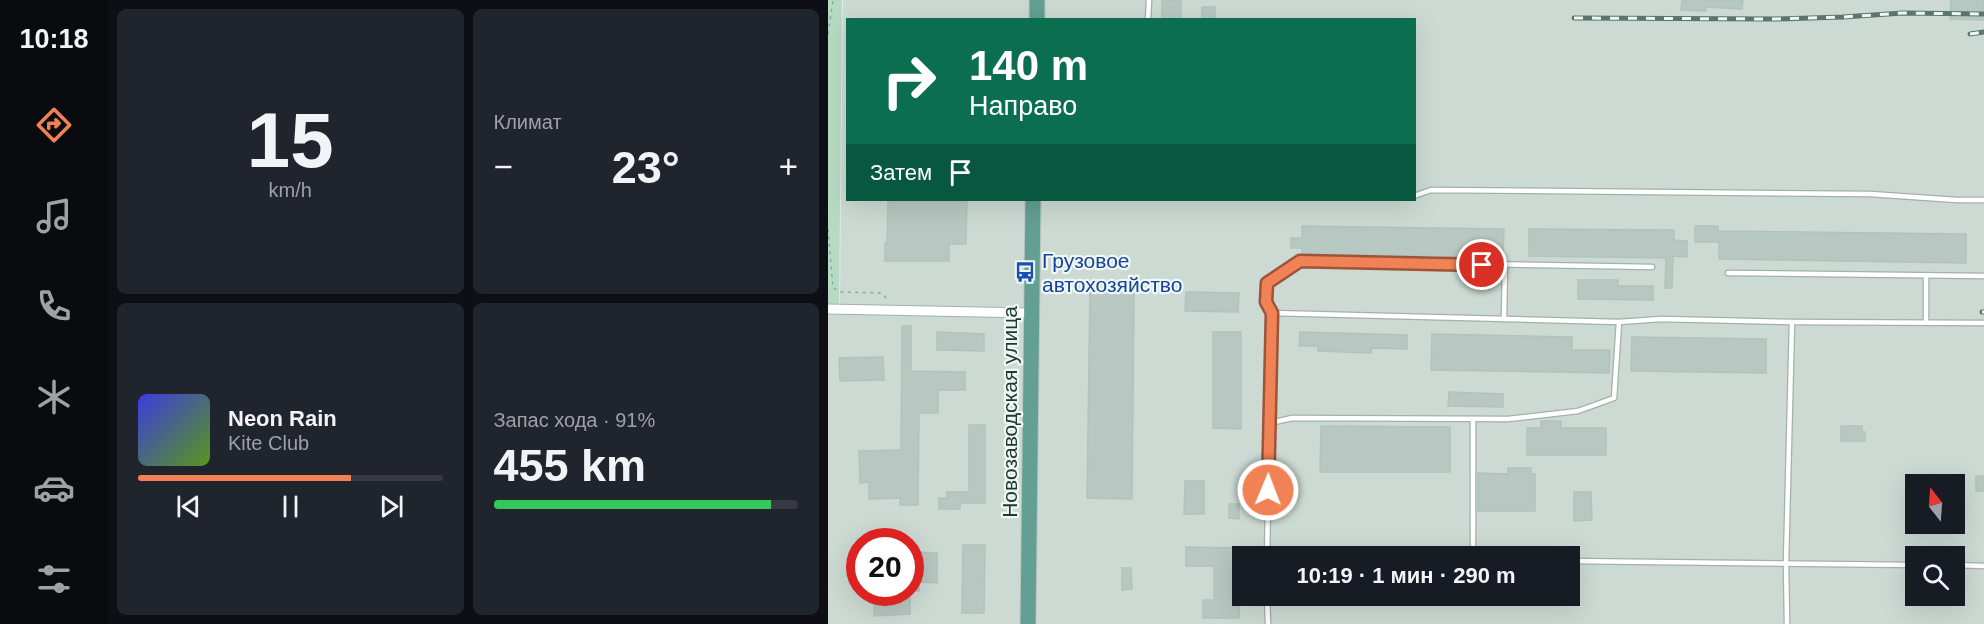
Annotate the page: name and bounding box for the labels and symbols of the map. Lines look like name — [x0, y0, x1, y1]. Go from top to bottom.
pin — [1456, 239, 1507, 290]
place label: Грузовое автохозяйство — [1042, 249, 1182, 296]
bus stop icon: Грузовое автохозяйство — [1013, 260, 1037, 284]
street label: Новозаводская улица — [998, 306, 1021, 518]
position arrow — [1236, 458, 1300, 522]
north arrow — [1905, 474, 1965, 534]
speed limit sign: 20 — [846, 528, 924, 606]

